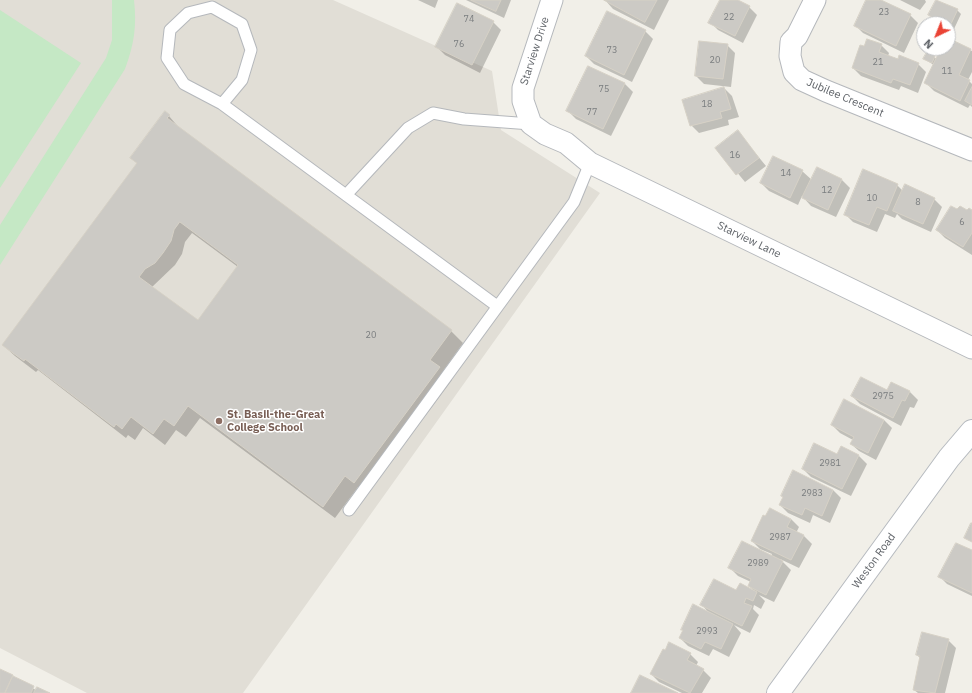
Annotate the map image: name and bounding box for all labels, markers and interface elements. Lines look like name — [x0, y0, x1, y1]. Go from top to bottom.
house number: 23 — [879, 7, 889, 17]
house number: 22 — [724, 12, 734, 22]
house number: 74 — [464, 14, 474, 24]
street label: Starview Drive — [518, 15, 552, 87]
north arrow — [916, 16, 956, 56]
text: N — [921, 36, 936, 52]
house number: 76 — [454, 39, 464, 49]
house number: 73 — [607, 45, 617, 55]
house number: 20 — [710, 55, 720, 65]
house number: 21 — [873, 57, 883, 67]
house number: 11 — [942, 66, 952, 76]
street label: Jubilee Crescent — [804, 76, 886, 120]
house number: 75 — [599, 84, 609, 94]
house number: 18 — [702, 99, 712, 109]
house number: 77 — [587, 107, 597, 117]
house number: 16 — [730, 150, 740, 160]
house number: 14 — [781, 168, 791, 178]
house number: 12 — [822, 185, 832, 195]
house number: 10 — [867, 193, 877, 203]
house number: 8 — [915, 197, 921, 207]
house number: 6 — [959, 217, 965, 227]
street label: Starview Lane — [715, 219, 783, 261]
house number: 20 — [366, 330, 376, 340]
house number: 2975 — [872, 391, 894, 401]
place label: St. Basil-the-Great College School — [227, 408, 325, 434]
marker: St. Basil-the-Great College School — [214, 416, 224, 426]
house number: 2981 — [819, 458, 841, 468]
house number: 2983 — [801, 488, 823, 498]
street label: Weston Road — [850, 531, 898, 591]
house number: 2987 — [769, 532, 791, 542]
house number: 2989 — [747, 558, 769, 568]
house number: 2993 — [696, 626, 718, 636]

